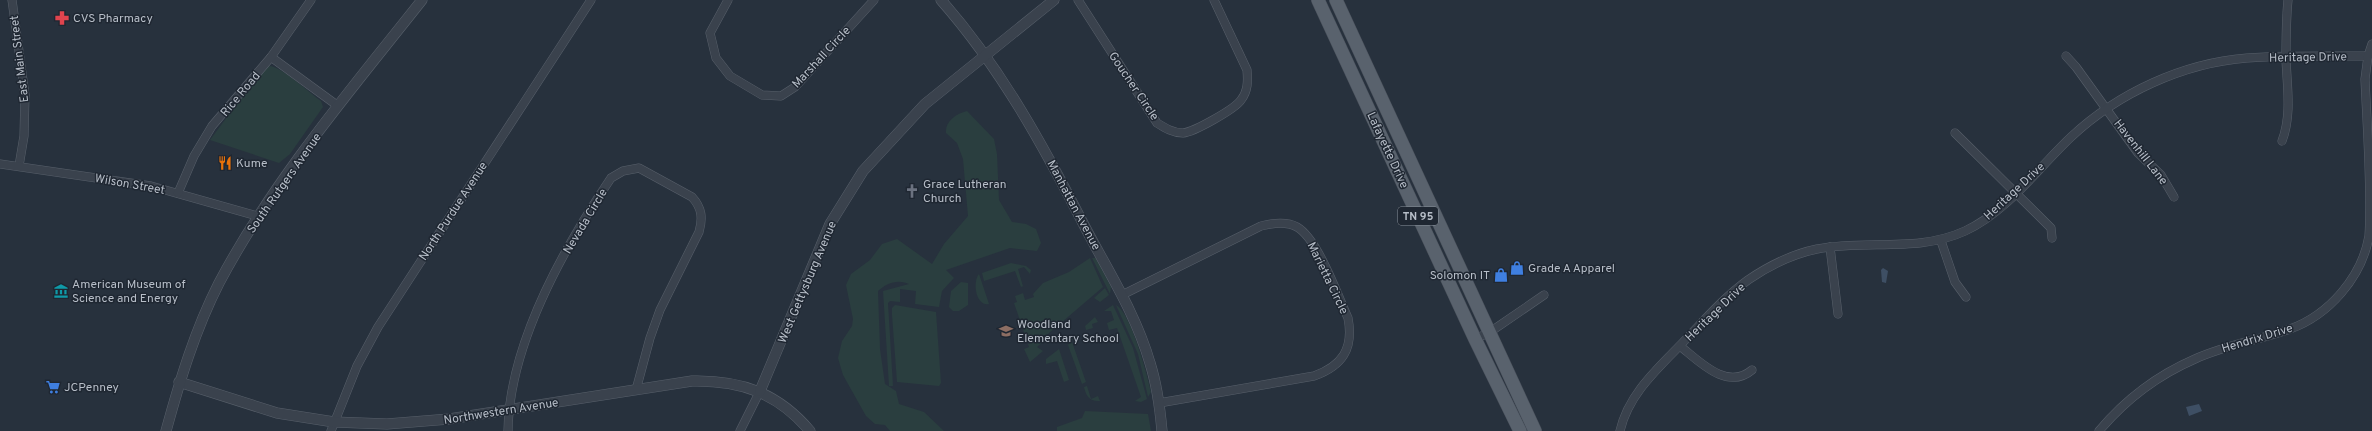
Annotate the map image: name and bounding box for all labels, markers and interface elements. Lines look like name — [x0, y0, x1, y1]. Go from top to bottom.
pharmacy icon: CVS Pharmacy — [54, 10, 70, 26]
place label: CVS Pharmacy — [73, 11, 153, 27]
street label: East Main Street — [7, 14, 33, 103]
street label: Marshall Circle — [789, 23, 855, 92]
street label: Goucher Circle — [1104, 49, 1162, 124]
street label: Heritage Drive — [2269, 49, 2347, 67]
street label: Rice Road — [217, 69, 264, 121]
street label: Lafayette Drive — [1362, 110, 1412, 191]
street label: Havenhill Lane — [2110, 116, 2171, 189]
street label: South Rutgers Avenue — [244, 130, 326, 237]
restaurant icon: Kume — [217, 155, 233, 171]
place label: Kume — [236, 156, 268, 172]
street label: Manhattan Avenue — [1043, 158, 1104, 253]
street label: North Purdue Avenue — [416, 159, 492, 264]
street label: Heritage Drive — [1981, 159, 2049, 224]
street label: Wilson Street — [93, 171, 166, 199]
place label: Grace Lutheran Church — [923, 177, 1006, 207]
church icon: Grace Lutheran Church — [904, 183, 920, 199]
street label: Nevada Circle — [560, 186, 612, 257]
road number: TN 95 — [1398, 207, 1438, 225]
street label: West Gettysburg Avenue — [775, 219, 841, 346]
street label: Marietta Circle — [1303, 240, 1351, 317]
shop icon: Grade A Apparel — [1509, 260, 1525, 276]
place label: Grade A Apparel — [1528, 261, 1615, 277]
shop icon: Solomon IT — [1493, 267, 1509, 283]
place label: Solomon IT — [1430, 268, 1490, 284]
place label: American Museum of Science and Energy — [72, 277, 185, 307]
street label: Heritage Drive — [1682, 280, 1749, 346]
museum icon: American Museum of Science and Energy — [53, 283, 69, 299]
place label: Woodland Elementary School — [1017, 317, 1119, 347]
street label: Hendrix Drive — [2220, 321, 2295, 357]
school or university icon: Woodland Elementary School — [998, 323, 1014, 339]
supermarket icon: JCPenney — [45, 379, 61, 395]
place label: JCPenney — [64, 380, 119, 396]
street label: Northwestern Avenue — [443, 395, 560, 429]

